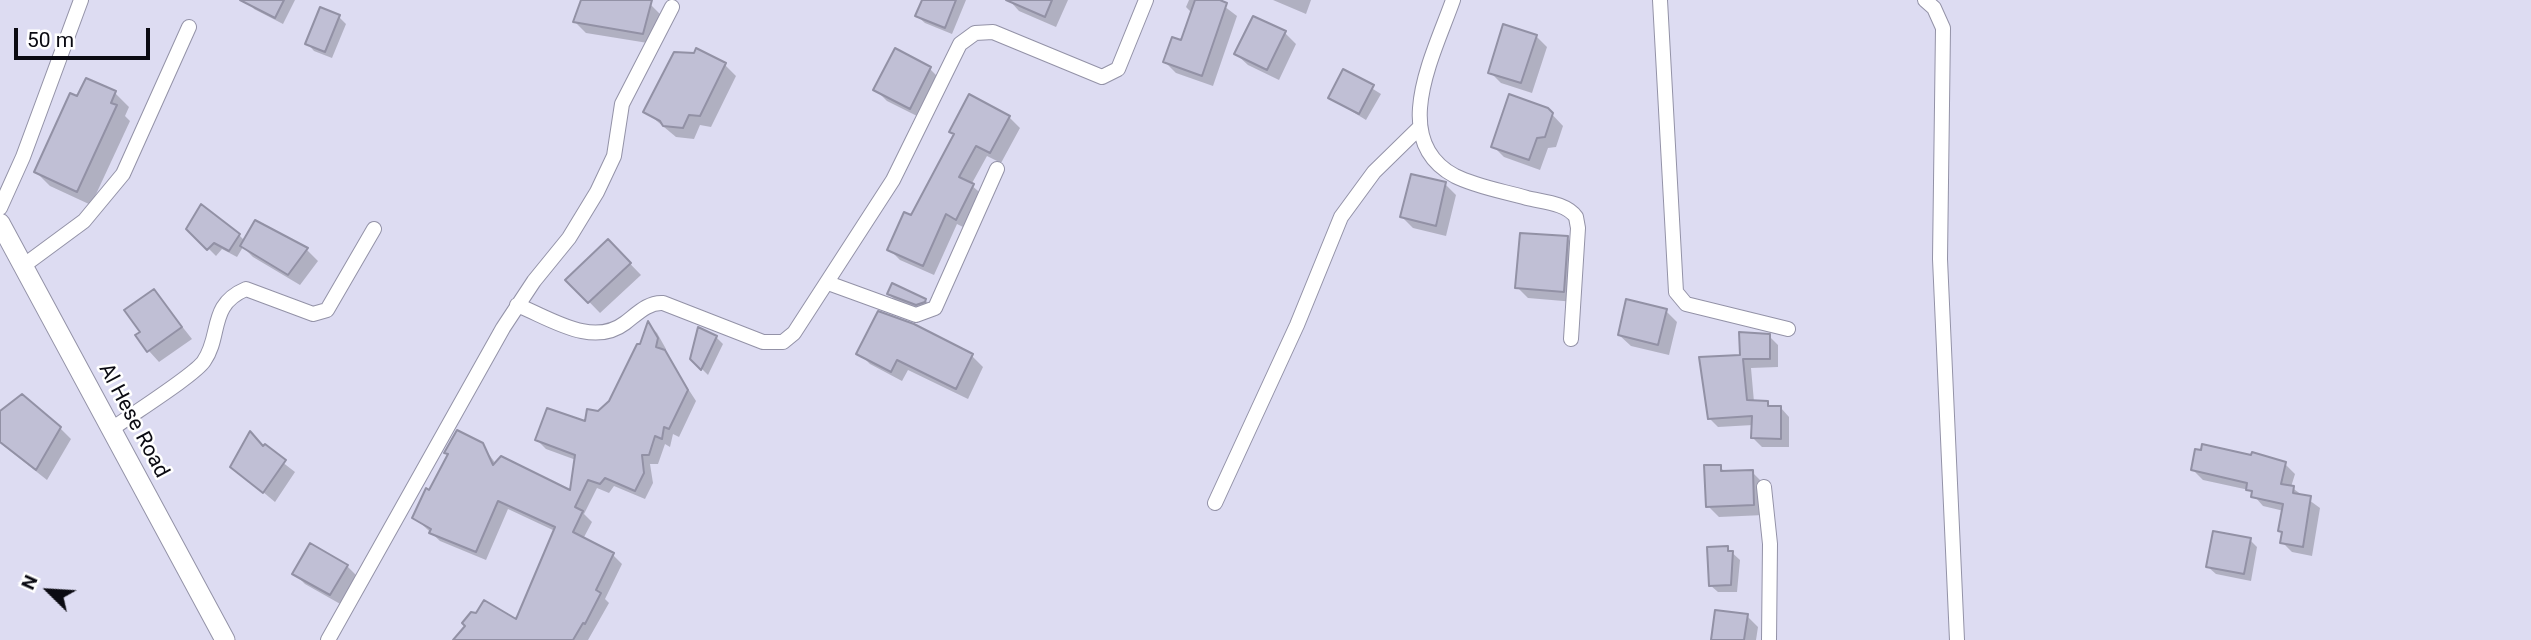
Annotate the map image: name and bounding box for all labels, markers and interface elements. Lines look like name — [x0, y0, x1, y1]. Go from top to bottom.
scale bar — [18, 14, 154, 58]
text: 50 m — [27, 28, 74, 52]
street label: Al Hese Road — [92, 360, 174, 482]
north arrow — [14, 556, 84, 626]
text: N — [16, 571, 43, 593]

